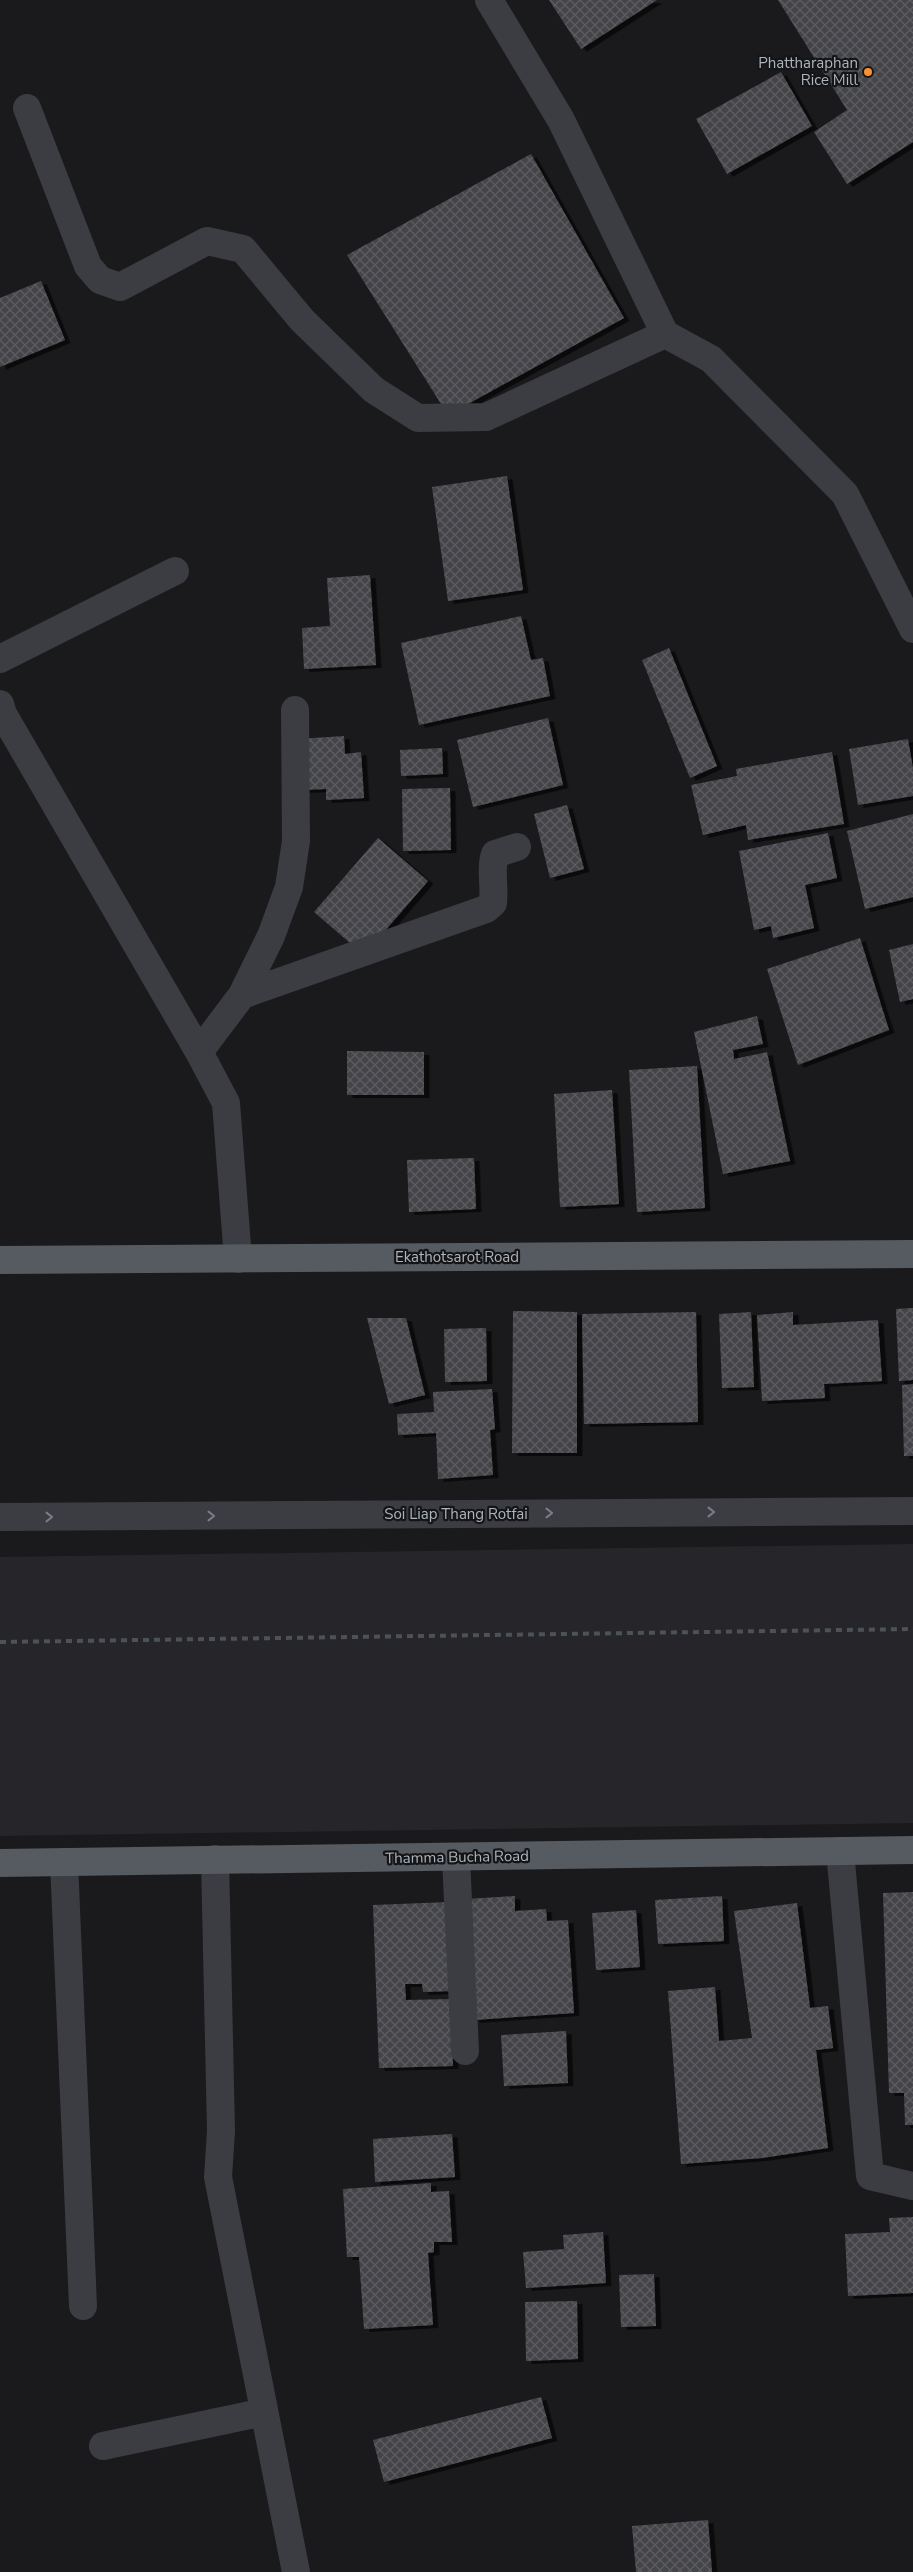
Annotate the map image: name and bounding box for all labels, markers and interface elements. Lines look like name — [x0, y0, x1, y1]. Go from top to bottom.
place label: Phattharaphan Rice Mill — [758, 53, 859, 90]
marker: Phattharaphan Rice Mill — [862, 66, 874, 78]
street label: Ekathotsarot Road — [395, 1247, 519, 1267]
street label: Soi Liap Thang Rotfai — [384, 1504, 528, 1524]
one-way arrow — [708, 1507, 715, 1517]
one-way arrow — [545, 1508, 553, 1518]
one-way arrow — [208, 1511, 215, 1521]
one-way arrow — [45, 1512, 53, 1522]
street label: Thamma Bucha Road — [385, 1846, 529, 1868]

